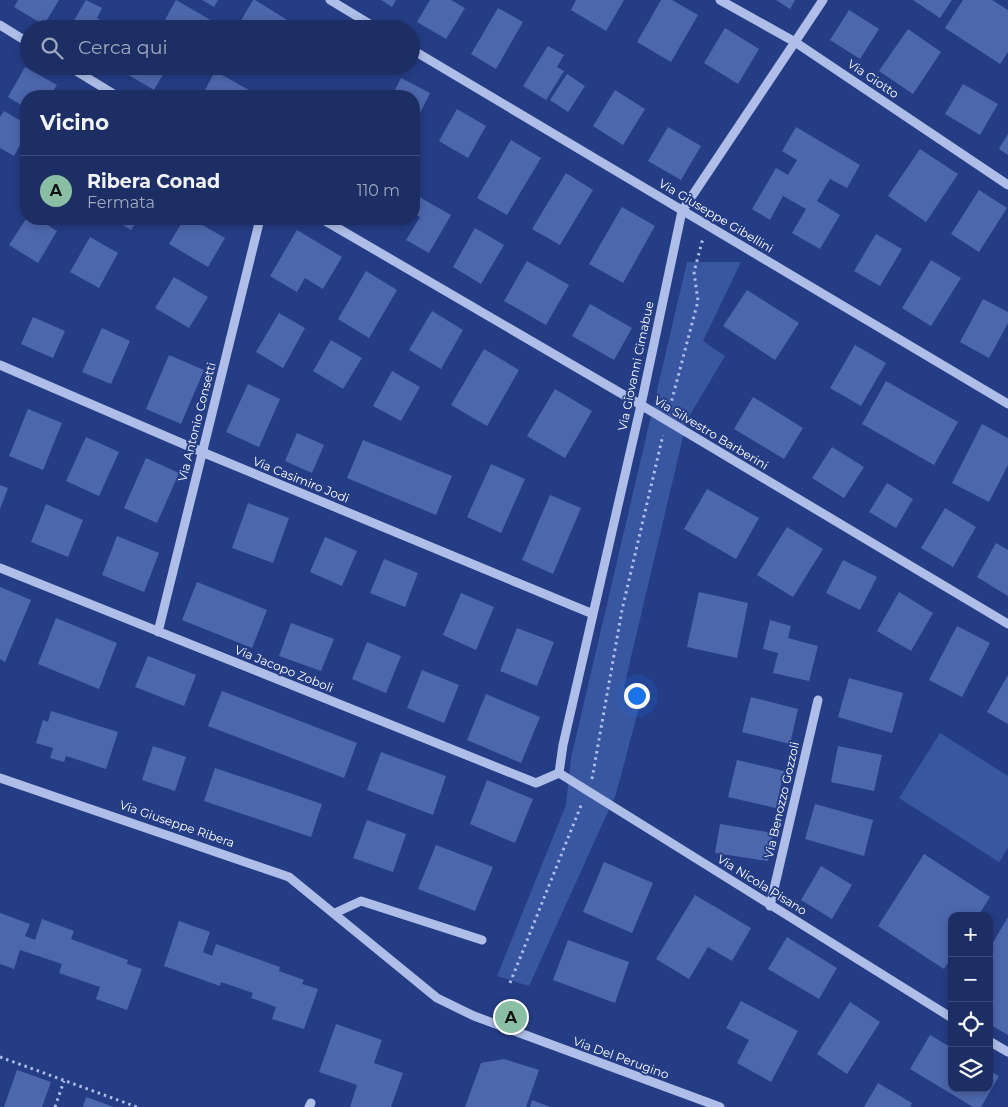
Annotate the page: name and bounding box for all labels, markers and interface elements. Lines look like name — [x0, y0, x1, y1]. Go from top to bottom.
search box — [20, 20, 420, 75]
icon: search — [38, 34, 66, 62]
text: Cerca qui — [78, 36, 168, 59]
street label: Via Giotto — [845, 56, 902, 101]
text: Vicino — [40, 110, 109, 135]
text: Ribera Conad — [87, 170, 220, 193]
street label: Via Giuseppe Gibellini — [656, 175, 776, 256]
text: A — [50, 181, 62, 200]
text: 110 m — [357, 181, 400, 200]
text: Fermata — [87, 193, 155, 212]
street label: Via Giovanni Cimabue — [614, 300, 657, 432]
street label: Via Antonio Consetti — [174, 361, 219, 483]
street label: Via Silvestro Barberini — [651, 393, 771, 473]
street label: Via Casimiro Jodi — [251, 453, 351, 506]
street label: Via Jacopo Zoboli — [233, 642, 336, 695]
your location — [624, 683, 650, 709]
street label: Via Benozzo Gozzoli — [761, 740, 802, 860]
street label: Via Giuseppe Ribera — [118, 797, 237, 850]
street label: Via Nicola Pisano — [715, 851, 810, 918]
map controls — [948, 912, 993, 1092]
button: + — [948, 912, 993, 957]
button: − — [948, 957, 993, 1002]
pin: A — [495, 998, 527, 1036]
button: locate — [948, 1002, 993, 1047]
street label: Via Del Perugino — [571, 1033, 671, 1082]
button: layers — [948, 1047, 993, 1092]

